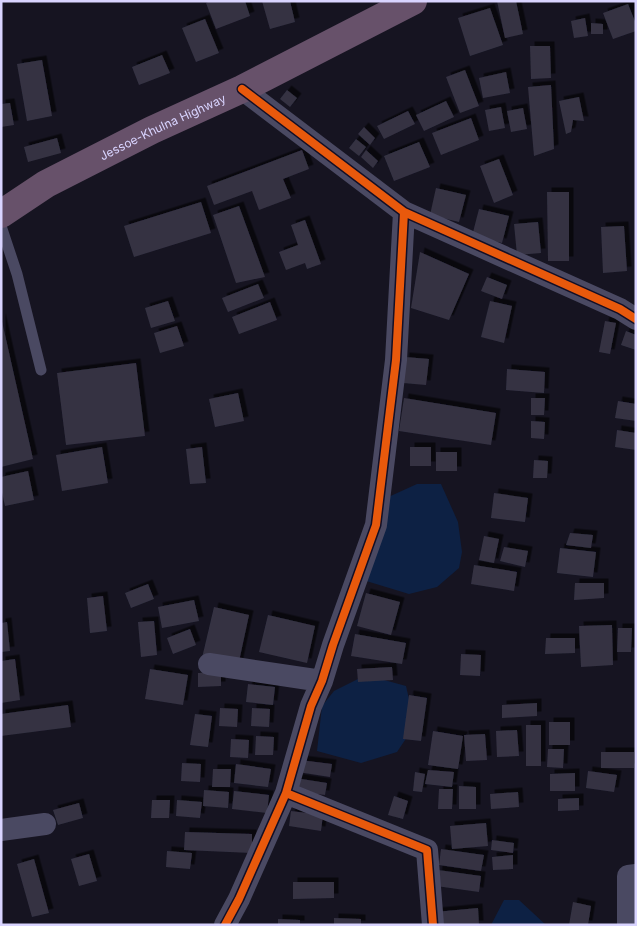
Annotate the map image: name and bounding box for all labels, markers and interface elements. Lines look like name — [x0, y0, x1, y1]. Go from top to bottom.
street label: Jessoe-Khulna Highway — [97, 90, 228, 163]

